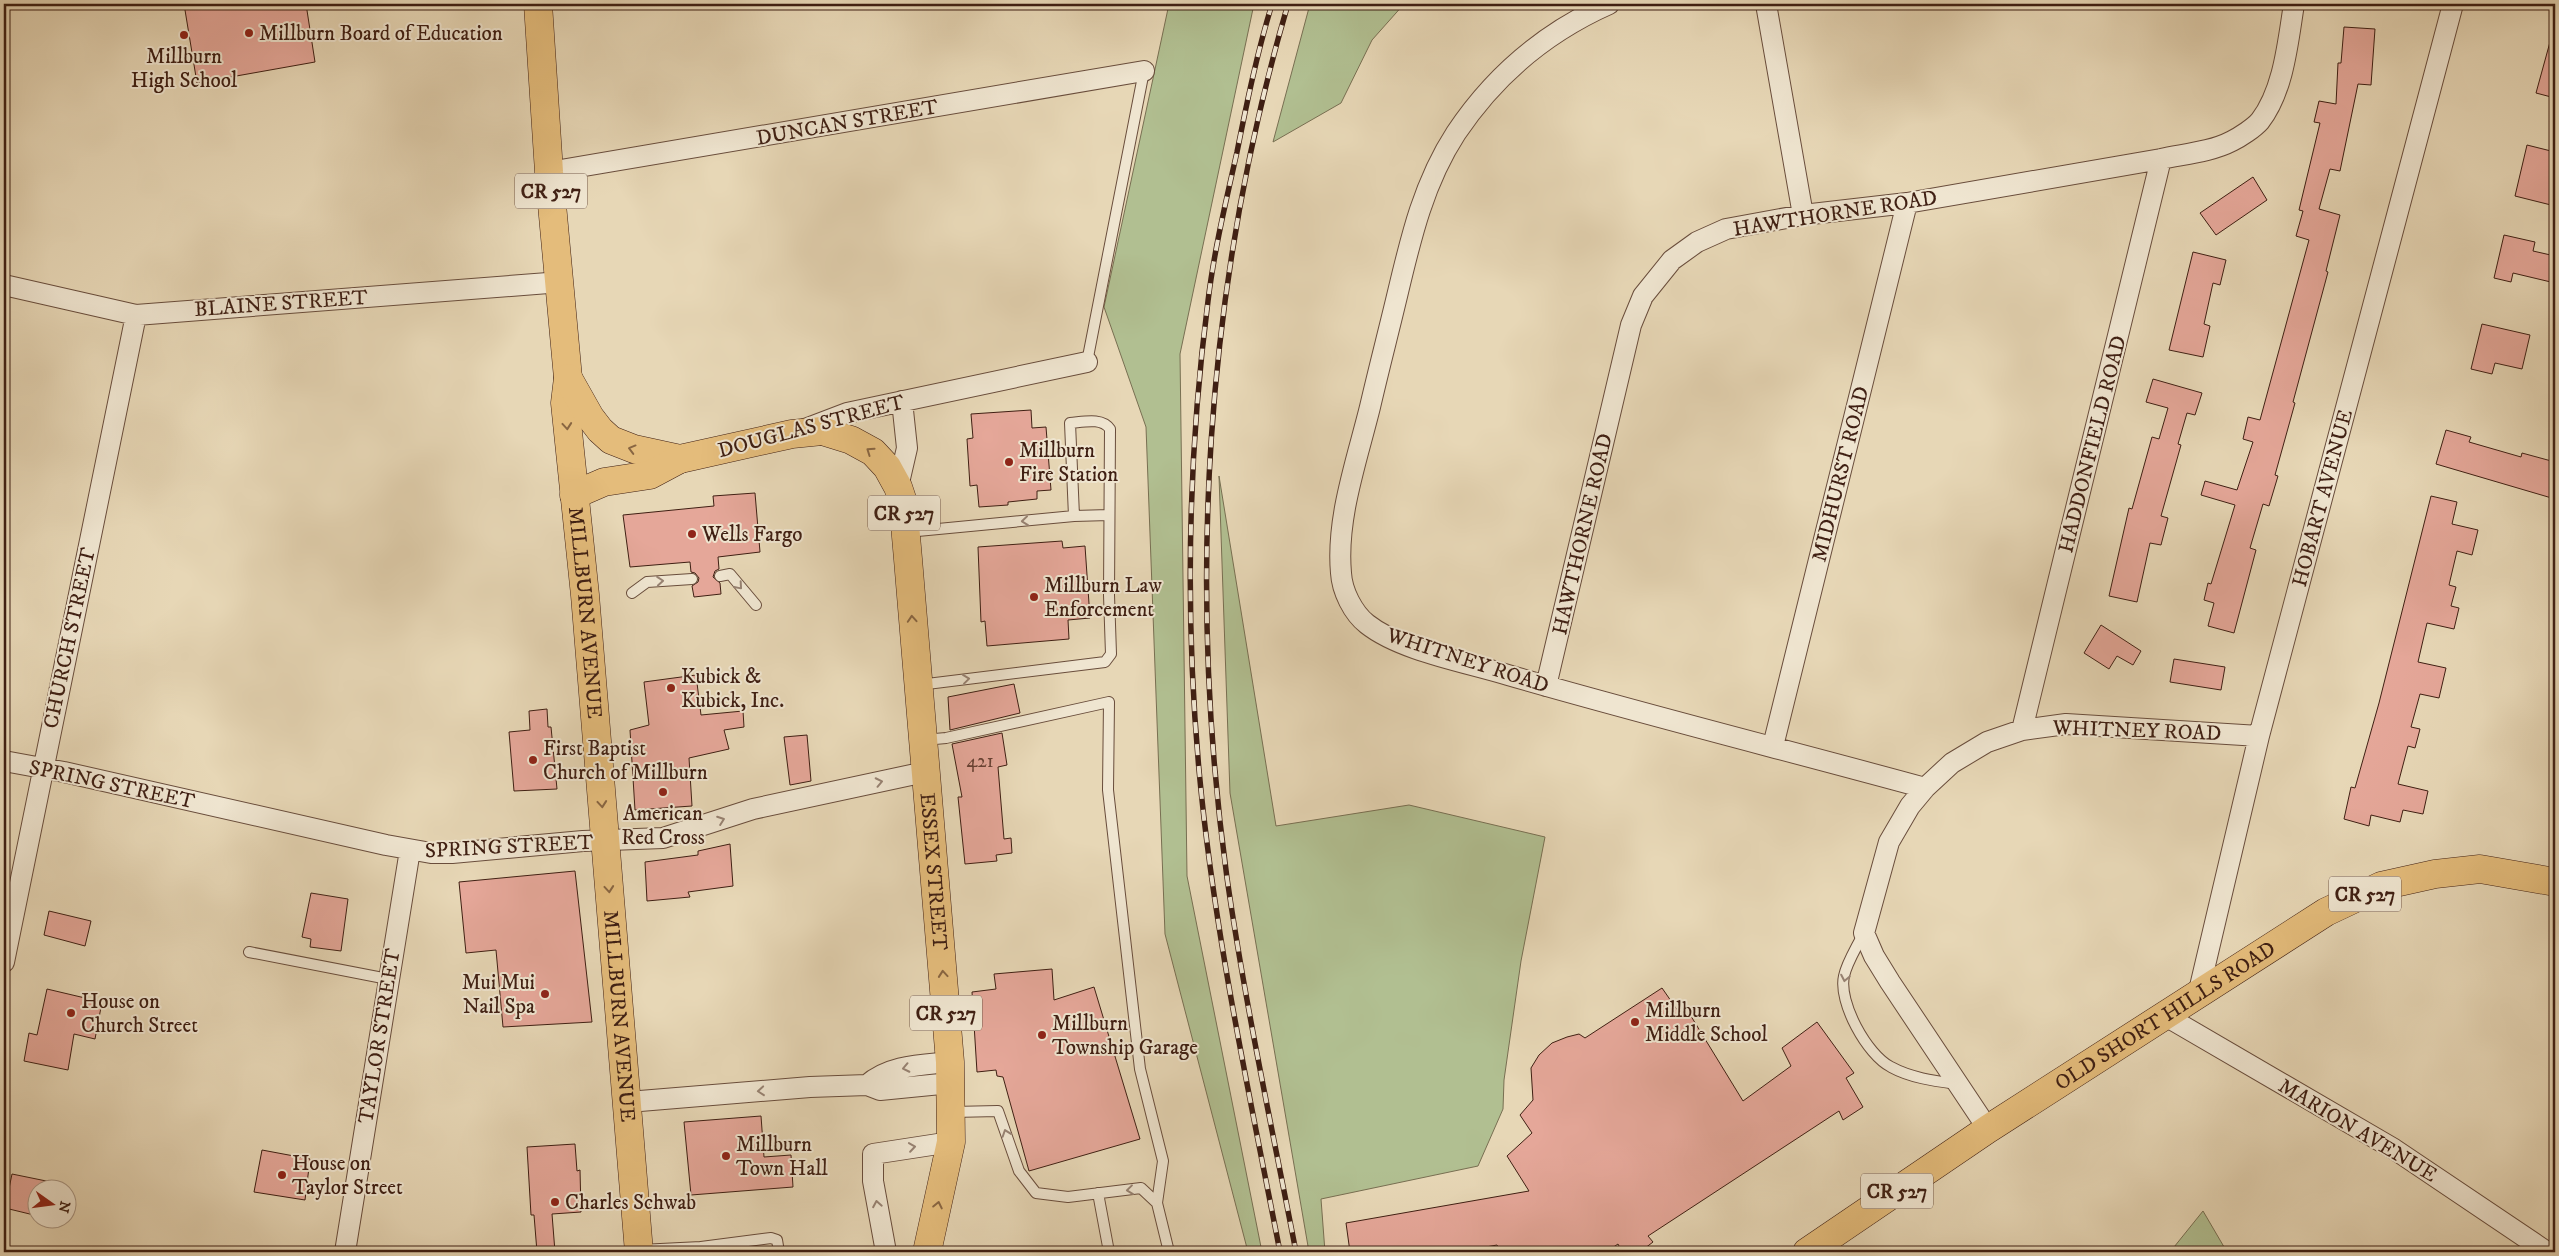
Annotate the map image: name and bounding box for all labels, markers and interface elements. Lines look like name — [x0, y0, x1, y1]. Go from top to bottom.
place label: Millburn Board of Education — [259, 21, 503, 47]
marker: Millburn Board of Education — [243, 27, 255, 39]
marker: Millburn High School — [178, 29, 190, 41]
place label: Millburn High School — [131, 44, 238, 94]
street label: DUNCAN STREET — [754, 94, 940, 152]
road number: CR 527 — [515, 174, 587, 208]
street label: HAWTHORNE ROAD — [1731, 185, 1939, 243]
street label: BLAINE STREET — [193, 285, 369, 323]
street label: HADDONFIELD ROAD — [2053, 333, 2133, 556]
street label: MIDHURST ROAD — [1807, 384, 1875, 565]
street label: DOUGLAS STREET — [715, 390, 907, 464]
street label: HOBART AVENUE — [2287, 407, 2359, 590]
one-way arrow — [561, 422, 572, 430]
street label: HAWTHORNE ROAD — [1547, 431, 1619, 638]
place label: Millburn Fire Station — [1019, 438, 1118, 488]
one-way arrow — [629, 444, 637, 454]
one-way arrow — [866, 448, 876, 457]
marker: Millburn Fire Station — [1003, 456, 1015, 468]
road number: CR 527 — [868, 496, 940, 530]
street label: MILLBURN AVENUE — [562, 505, 607, 720]
one-way arrow — [1021, 515, 1029, 526]
place label: Wells Fargo — [701, 522, 802, 548]
marker: Wells Fargo — [686, 528, 698, 540]
street label: CHURCH STREET — [38, 545, 102, 731]
place label: Millburn Law Enforcement — [1044, 573, 1162, 623]
one-way arrow — [656, 576, 664, 587]
one-way arrow — [734, 580, 743, 589]
marker: Millburn Law Enforcement — [1028, 591, 1040, 603]
one-way arrow — [907, 615, 918, 623]
street label: WHITNEY ROAD — [1382, 622, 1552, 699]
place label: Kubick & Kubick, Inc. — [681, 664, 784, 714]
one-way arrow — [963, 674, 971, 685]
marker: Kubick & Kubick, Inc. — [665, 682, 677, 694]
street label: WHITNEY ROAD — [2051, 715, 2222, 747]
place label: First Baptist Church of Millburn — [543, 736, 708, 786]
house number: 421 — [966, 750, 994, 773]
marker: First Baptist Church of Millburn — [527, 754, 539, 766]
street label: SPRING STREET — [27, 755, 197, 815]
one-way arrow — [874, 777, 883, 788]
marker: American Red Cross — [657, 786, 669, 798]
street label: ESSEX STREET — [914, 792, 953, 951]
one-way arrow — [596, 800, 607, 808]
place label: American Red Cross — [621, 801, 705, 851]
one-way arrow — [716, 816, 725, 826]
street label: SPRING STREET — [424, 830, 594, 864]
road number: CR 527 — [2329, 876, 2401, 912]
one-way arrow — [603, 885, 614, 893]
street label: MILLBURN AVENUE — [597, 909, 640, 1123]
street label: OLD SHORT HILLS ROAD — [2050, 936, 2281, 1097]
street label: TAYLOR STREET — [353, 947, 407, 1125]
place label: Mui Mui Nail Spa — [462, 970, 535, 1020]
one-way arrow — [938, 970, 949, 978]
one-way arrow — [1840, 973, 1851, 982]
marker: Mui Mui Nail Spa — [539, 988, 551, 1000]
place label: House on Church Street — [81, 989, 198, 1039]
road number: CR 527 — [910, 996, 982, 1030]
place label: Millburn Middle School — [1645, 998, 1768, 1048]
marker: House on Church Street — [65, 1007, 77, 1019]
place label: Millburn Township Garage — [1052, 1011, 1198, 1061]
marker: Millburn Middle School — [1629, 1016, 1641, 1028]
marker: Millburn Township Garage — [1036, 1029, 1048, 1041]
one-way arrow — [902, 1062, 911, 1072]
street label: MARION AVENUE — [2273, 1073, 2442, 1189]
one-way arrow — [757, 1085, 765, 1096]
one-way arrow — [1002, 1129, 1012, 1138]
place label: Millburn Town Hall — [736, 1132, 829, 1182]
one-way arrow — [908, 1143, 917, 1153]
marker: Millburn Town Hall — [720, 1150, 732, 1162]
place label: House on Taylor Street — [292, 1151, 403, 1201]
marker: House on Taylor Street — [276, 1169, 288, 1181]
road number: CR 527 — [1861, 1174, 1933, 1208]
north arrow — [28, 1178, 78, 1228]
one-way arrow — [1126, 1184, 1134, 1195]
place label: Charles Schwab — [565, 1190, 696, 1216]
marker: Charles Schwab — [549, 1196, 561, 1208]
text: N — [53, 1199, 74, 1215]
one-way arrow — [873, 1200, 883, 1209]
one-way arrow — [932, 1200, 943, 1209]

